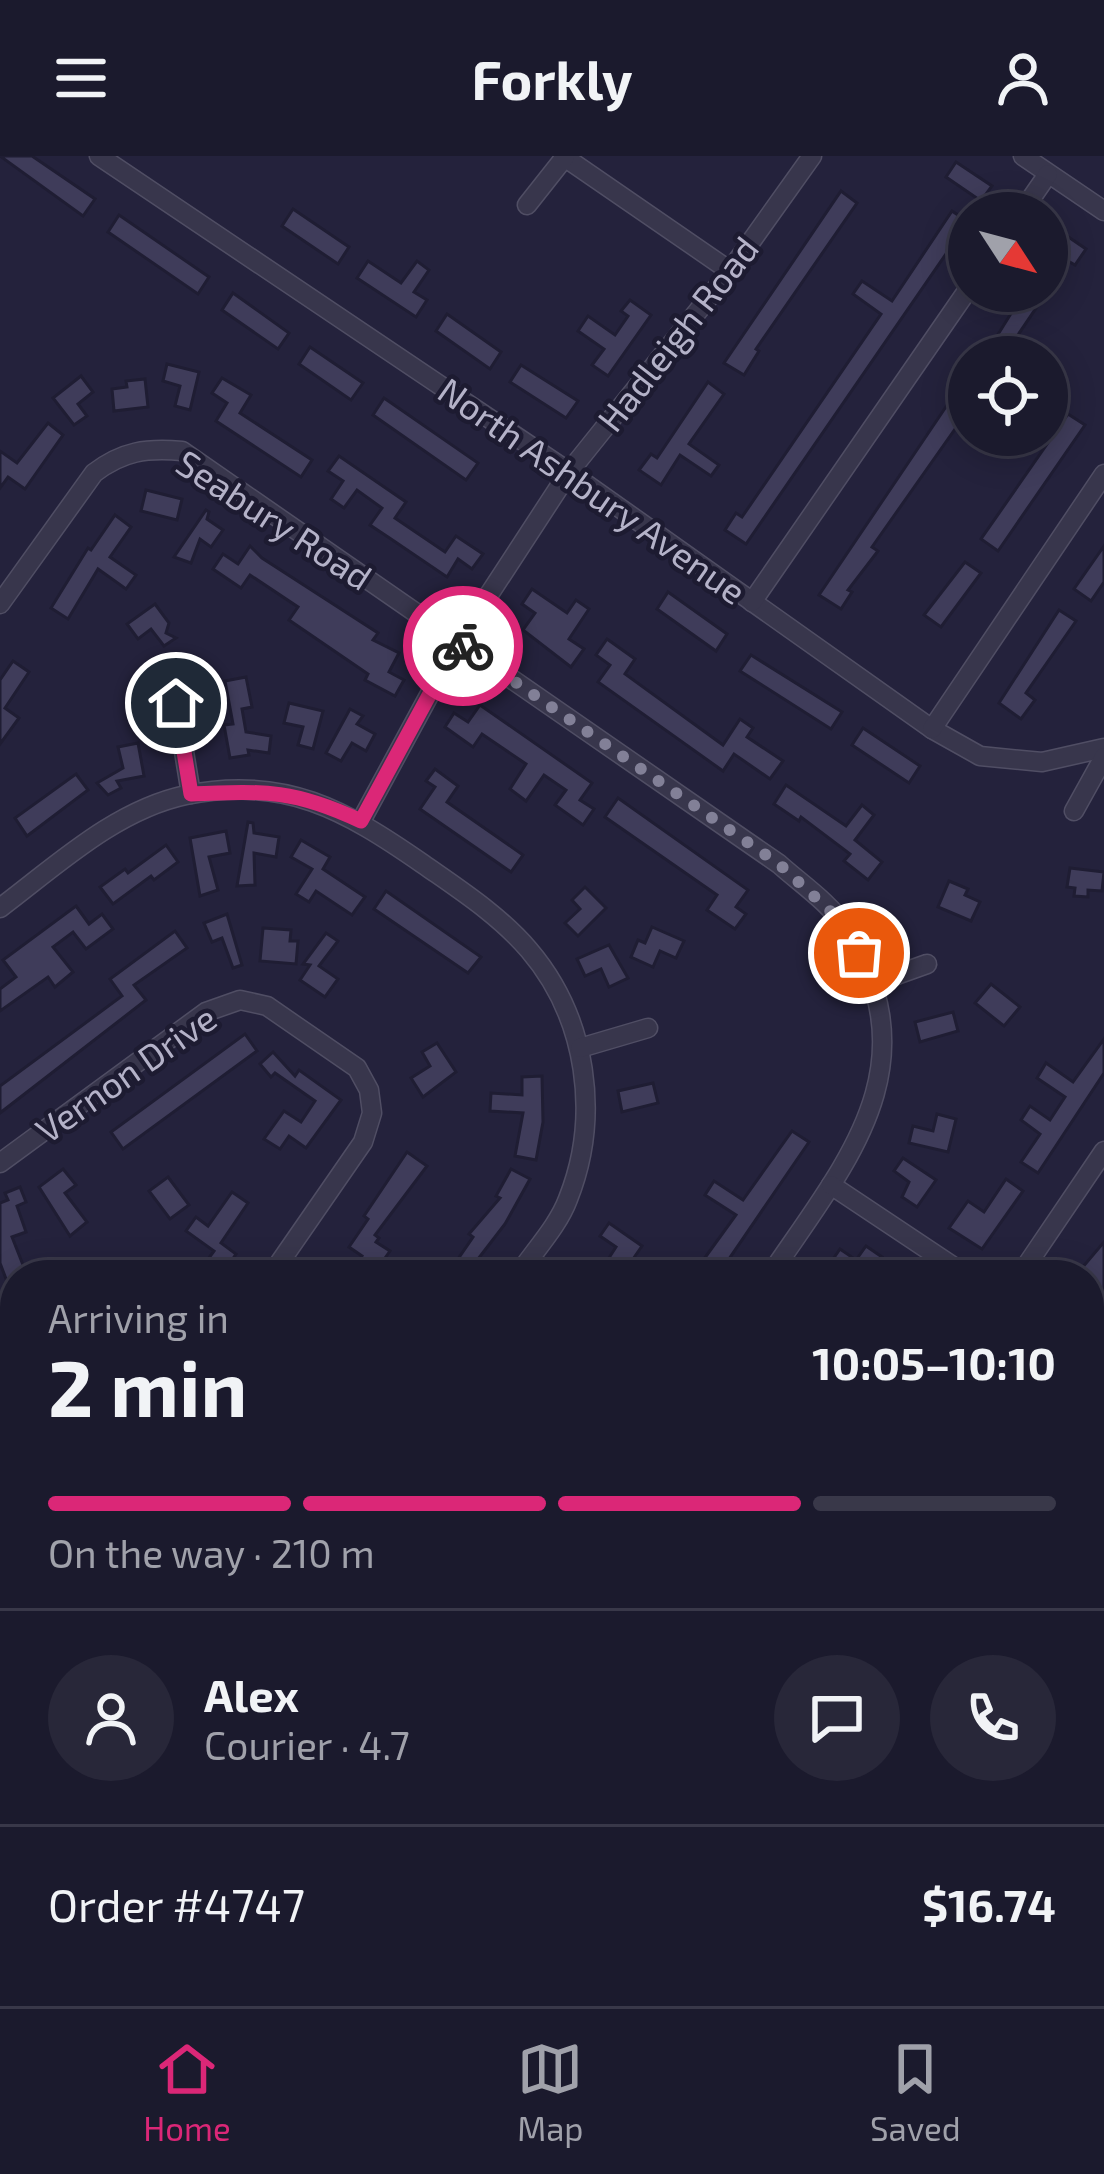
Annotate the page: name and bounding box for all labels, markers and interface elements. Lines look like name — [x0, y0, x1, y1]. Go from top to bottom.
icon: menu — [48, 45, 114, 111]
icon: person — [990, 45, 1056, 111]
text: Forkly — [471, 46, 633, 111]
north arrow — [948, 192, 1068, 312]
map controls — [948, 192, 1068, 456]
street label: Hadleigh Road — [587, 227, 766, 439]
button: locate — [948, 336, 1068, 456]
street label: North Ashbury Avenue — [431, 367, 755, 612]
street label: Seabury Road — [169, 440, 380, 598]
courier — [403, 586, 523, 706]
icon: bike — [430, 613, 496, 679]
pin — [125, 652, 227, 754]
icon: home — [143, 670, 209, 736]
pin — [808, 902, 910, 1004]
icon: bag — [826, 920, 892, 986]
street label: Vernon Drive — [27, 995, 224, 1151]
text: Arriving in — [48, 1294, 229, 1341]
text: 10:05–10:10 — [812, 1335, 1056, 1389]
text: 2 min — [48, 1339, 247, 1433]
text: On the way · 210 m — [48, 1529, 375, 1576]
button: person — [48, 1655, 174, 1781]
button: chat — [774, 1655, 900, 1781]
button: phone — [930, 1655, 1056, 1781]
text: Alex — [204, 1667, 299, 1721]
text: Courier · 4.7 — [204, 1721, 410, 1768]
text: Order #4747 — [48, 1877, 305, 1931]
text: $16.74 — [922, 1877, 1056, 1931]
tab: Home — [143, 2036, 231, 2148]
tab: Map — [517, 2036, 584, 2148]
tab: Saved — [870, 2036, 961, 2148]

